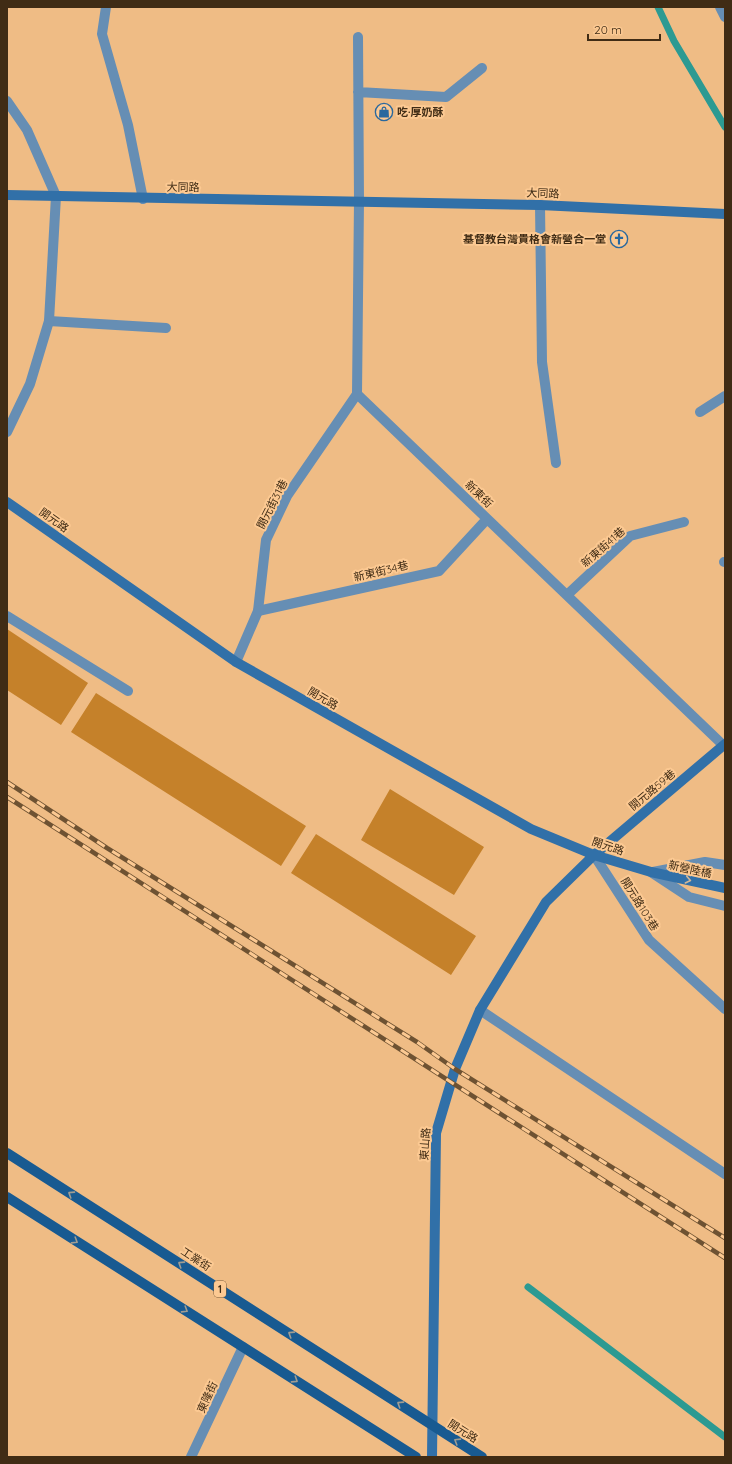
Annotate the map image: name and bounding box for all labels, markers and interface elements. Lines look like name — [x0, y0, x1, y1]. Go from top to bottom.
scale bar — [588, 16, 660, 42]
text: 20 m — [594, 22, 622, 37]
shop icon: 吃·厚奶酥 — [374, 102, 394, 122]
place label: 吃·厚奶酥 — [397, 105, 443, 119]
street label: 大同路 — [166, 180, 200, 194]
street label: 大同路 — [526, 185, 560, 201]
church icon: 基督教台灣貴格會新營合一堂 — [609, 229, 629, 249]
place label: 基督教台灣貴格會新營合一堂 — [463, 232, 606, 246]
street label: 開元街31巷 — [254, 477, 290, 531]
street label: 新東街 — [462, 478, 496, 510]
street label: 開元路 — [36, 505, 72, 535]
street label: 新東街41巷 — [578, 524, 628, 570]
street label: 新東街34巷 — [352, 558, 410, 584]
street label: 開元路 — [305, 684, 341, 712]
street label: 開元路59巷 — [626, 767, 678, 813]
street label: 開元路 — [590, 834, 626, 858]
street label: 新營陸橋 — [667, 858, 713, 880]
street label: 開元路103巷 — [618, 875, 662, 933]
one-way arrow — [685, 876, 691, 884]
street label: 東山路 — [417, 1127, 433, 1161]
one-way arrow — [68, 1191, 75, 1198]
one-way arrow — [71, 1236, 78, 1243]
street label: 工業街 — [178, 1244, 214, 1274]
one-way arrow — [178, 1261, 185, 1268]
road number: 1 — [214, 1281, 226, 1297]
one-way arrow — [181, 1306, 188, 1313]
one-way arrow — [288, 1331, 295, 1338]
one-way arrow — [291, 1376, 298, 1383]
street label: 東隆街 — [194, 1379, 220, 1415]
one-way arrow — [397, 1401, 404, 1409]
street label: 開元路 — [445, 1416, 481, 1446]
one-way arrow — [454, 1439, 461, 1446]

